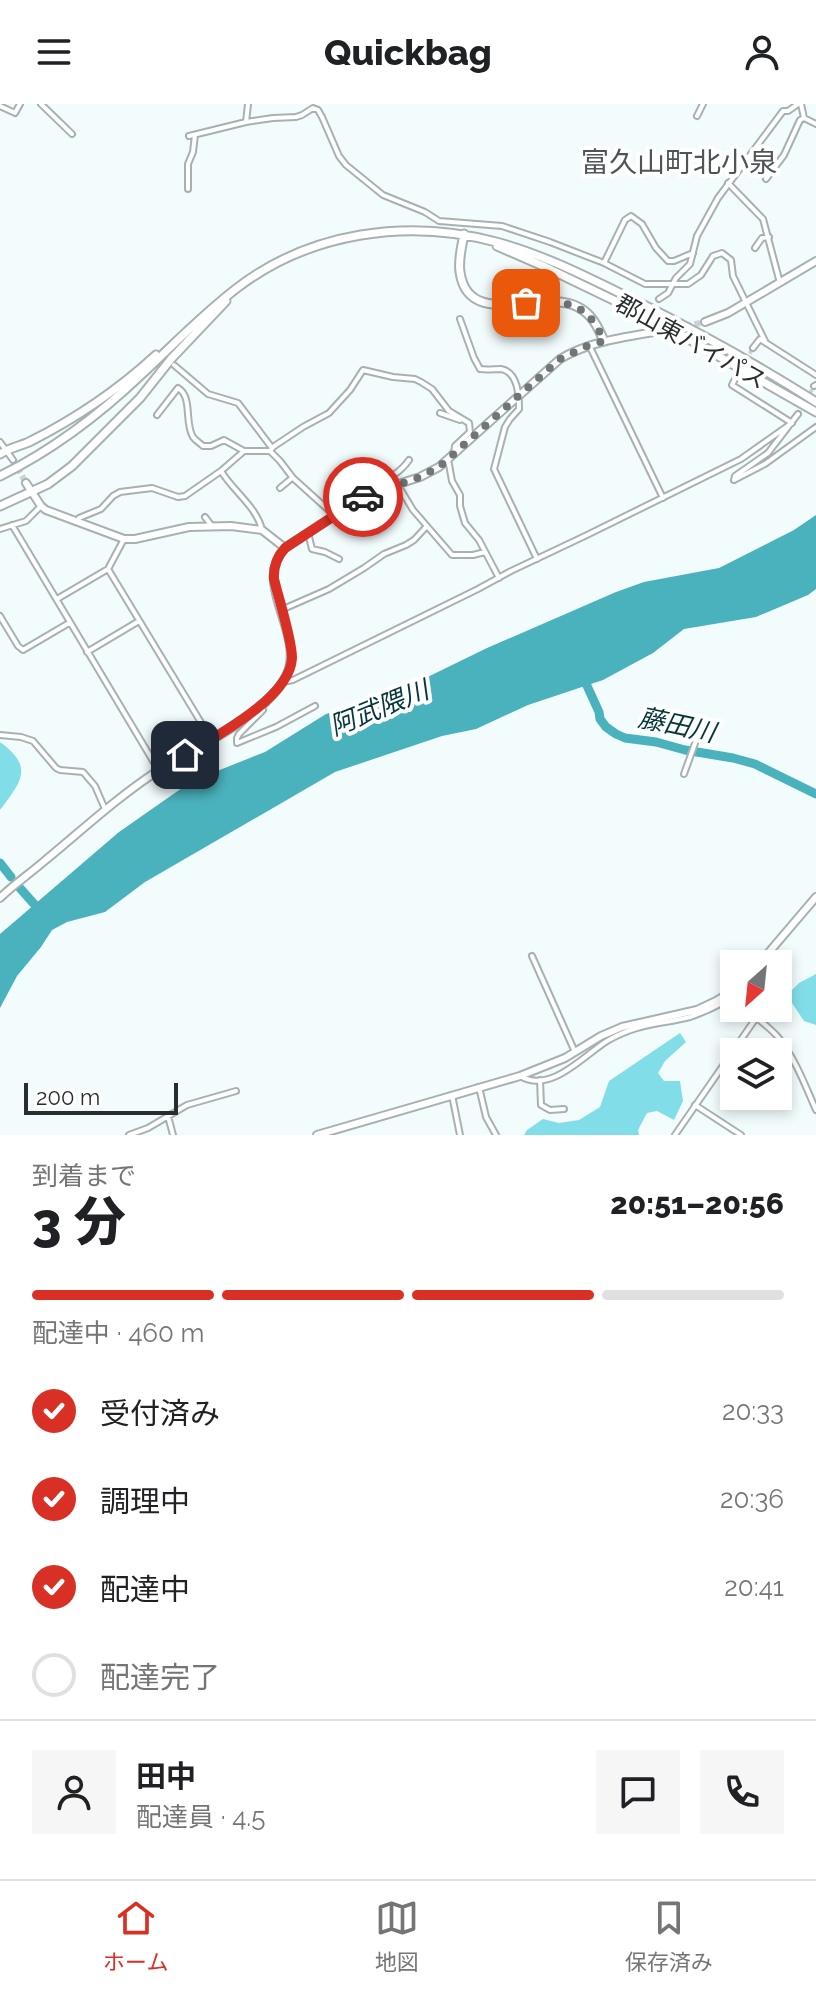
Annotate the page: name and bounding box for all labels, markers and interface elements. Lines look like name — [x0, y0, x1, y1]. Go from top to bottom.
icon: menu — [32, 30, 76, 74]
icon: person — [740, 30, 784, 74]
text: Quickbag — [324, 31, 492, 73]
district label: 富久山町北小泉 — [581, 146, 777, 179]
pin — [492, 269, 560, 337]
icon: bag — [504, 281, 548, 325]
street label: 郡山東バイパス — [611, 288, 772, 395]
courier — [323, 457, 403, 537]
icon: car — [341, 475, 385, 519]
water label: 阿武隈川 — [325, 673, 436, 741]
water label: 藤田川 — [636, 702, 721, 748]
pin — [151, 721, 219, 789]
icon: home — [163, 733, 207, 777]
north arrow — [720, 950, 792, 1022]
map controls — [720, 950, 792, 1110]
button: layers — [720, 1038, 792, 1110]
scale bar — [24, 1079, 178, 1115]
text: 200 m — [36, 1084, 100, 1110]
text: 到着まで — [32, 1161, 136, 1191]
text: 20:51–20:56 — [610, 1186, 784, 1221]
text: 3 分 — [32, 1191, 126, 1252]
text: 配達中 · 460 m — [32, 1318, 204, 1348]
icon: check — [32, 1389, 76, 1433]
text: 受付済み — [100, 1396, 220, 1431]
text: 20:33 — [722, 1396, 784, 1426]
icon: check — [32, 1477, 76, 1521]
text: 調理中 — [100, 1484, 190, 1519]
text: 20:36 — [720, 1484, 784, 1514]
icon: check — [32, 1565, 76, 1609]
text: 配達中 — [100, 1572, 190, 1607]
text: 20:41 — [724, 1572, 784, 1602]
text: 配達完了 — [100, 1660, 220, 1695]
button: person — [32, 1750, 116, 1834]
button: chat — [596, 1750, 680, 1834]
button: phone — [700, 1750, 784, 1834]
text: 田中 — [136, 1759, 196, 1794]
text: 配達員 · 4.5 — [136, 1802, 265, 1832]
tab: ホーム — [103, 1896, 168, 1976]
tab: 地図 — [375, 1896, 419, 1976]
tab: 保存済み — [625, 1896, 713, 1976]

